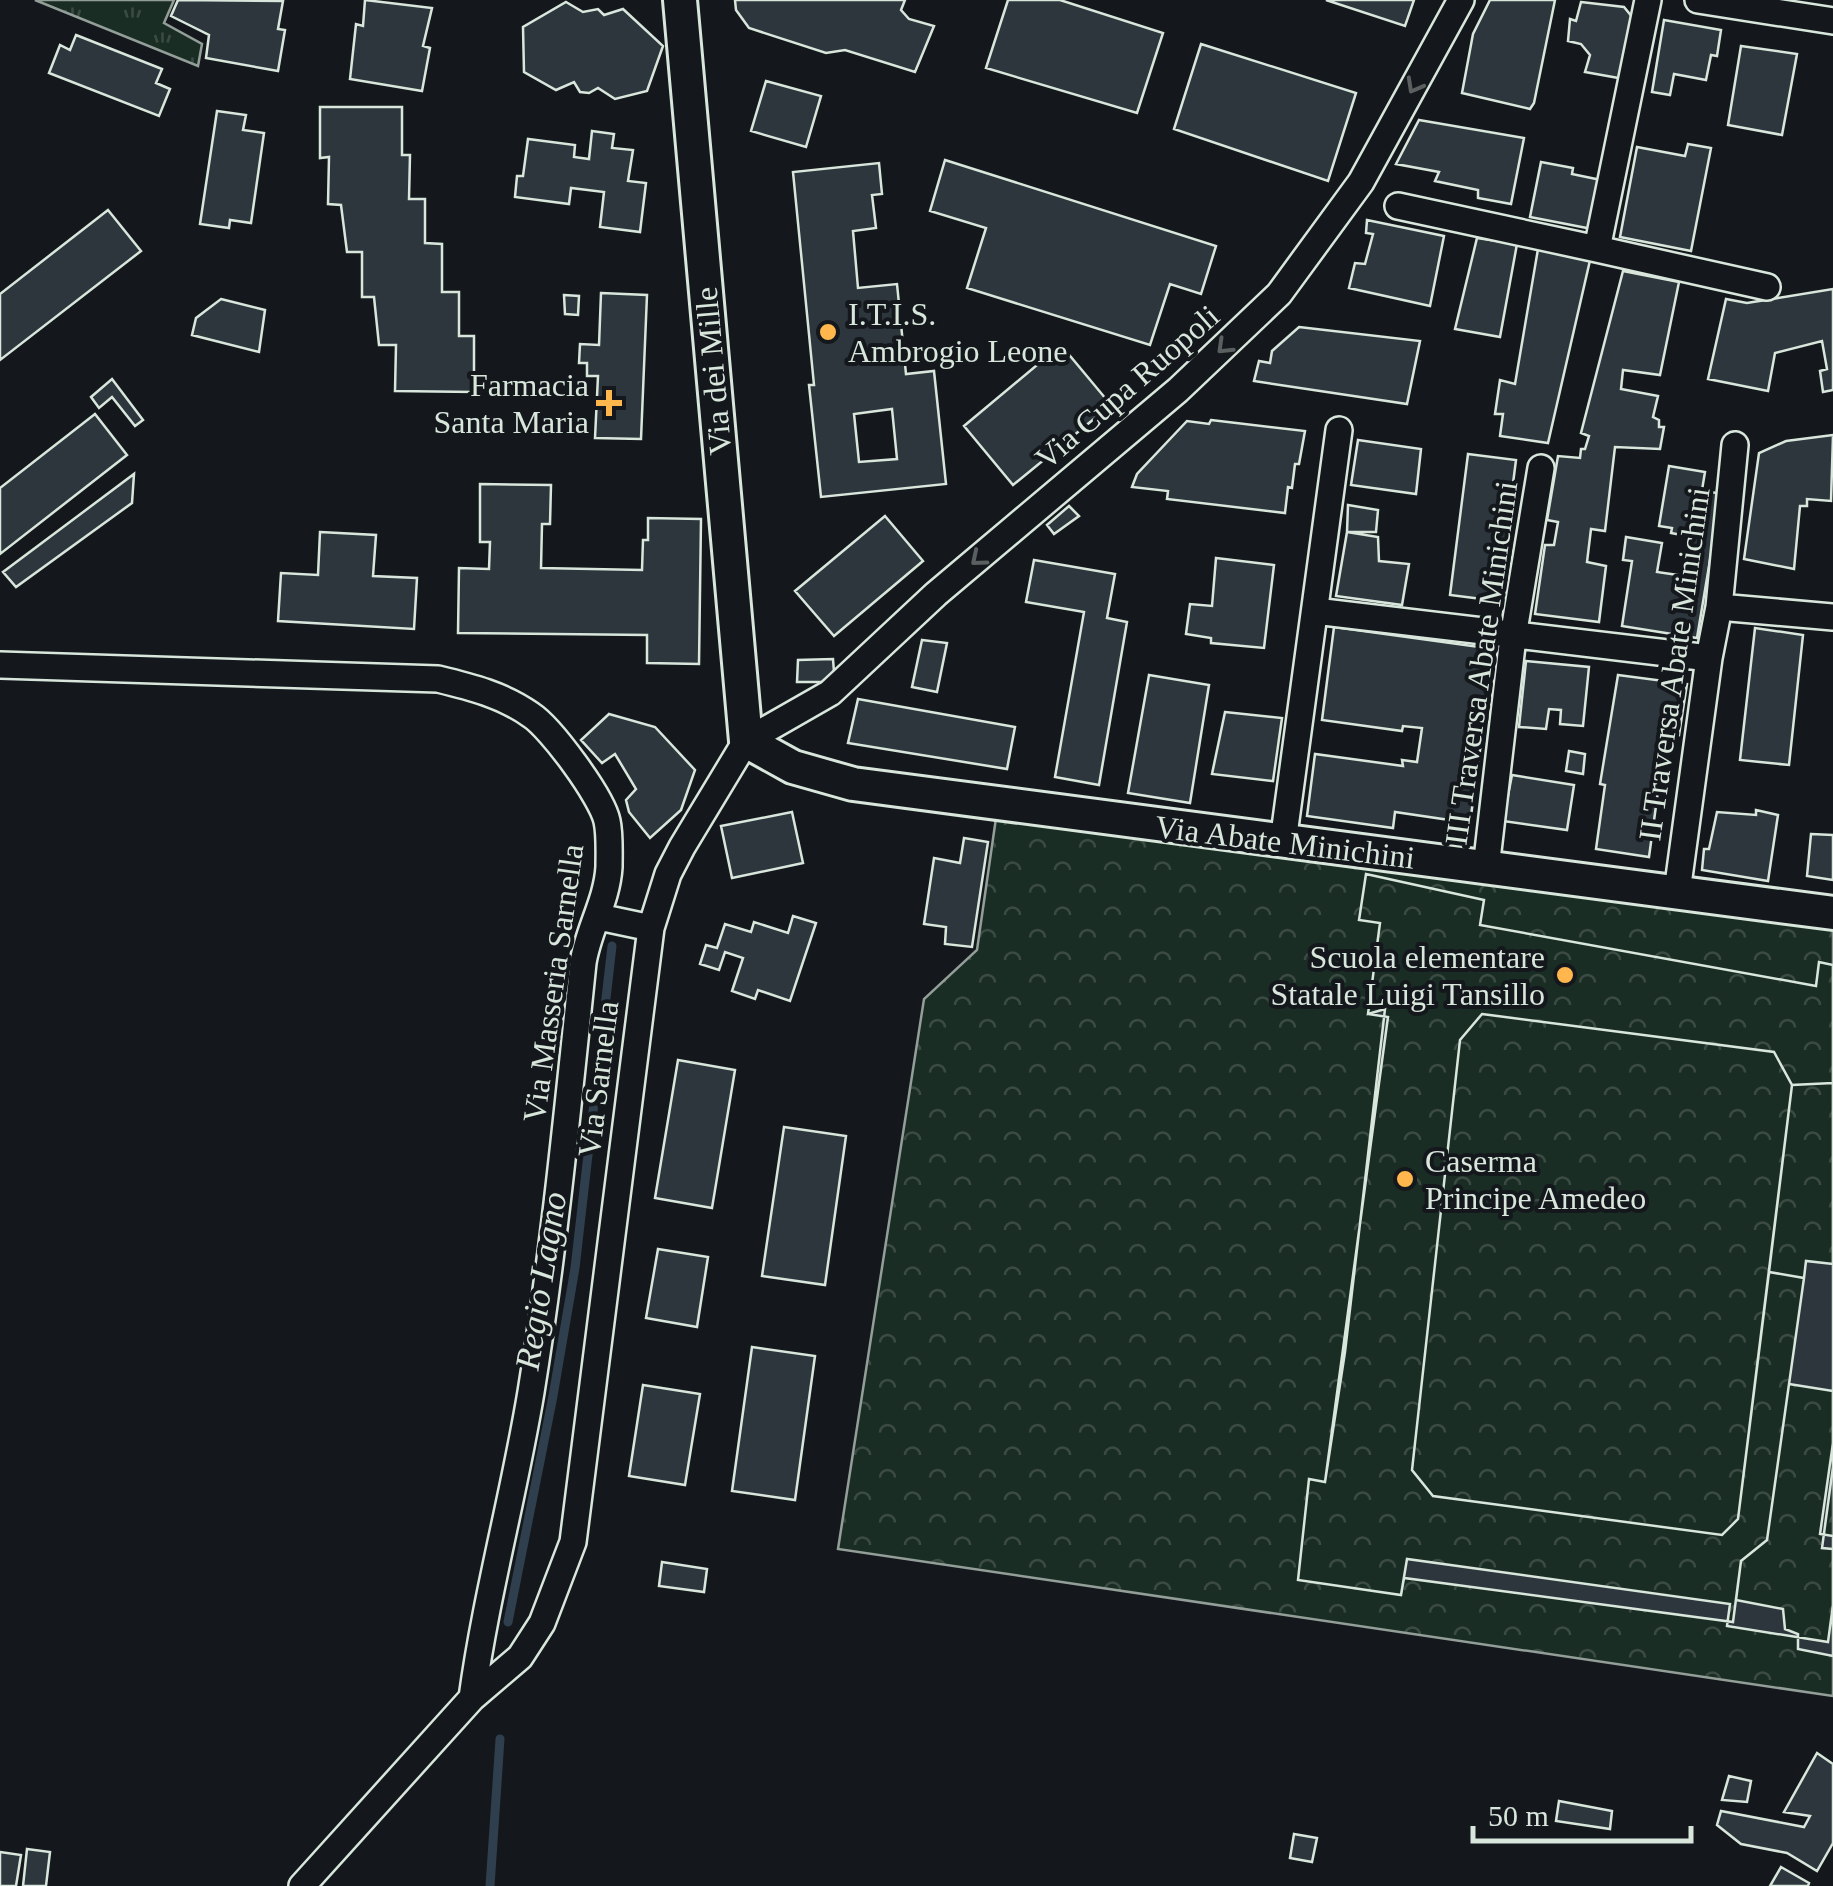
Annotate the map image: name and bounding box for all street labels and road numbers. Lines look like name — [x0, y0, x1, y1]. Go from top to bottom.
street label: Via dei Mille — [688, 285, 738, 457]
street label: Via Cupa Ruopoli — [1028, 298, 1226, 476]
street label: III Traversa Abate Minichini — [1438, 479, 1524, 847]
street label: II Traversa Abate Minichini — [1631, 485, 1717, 843]
street label: Via Abate Minichini — [1153, 808, 1417, 876]
street label: Via Masseria Sarnella — [516, 842, 590, 1124]
street label: Via Sarnella — [571, 999, 625, 1159]

